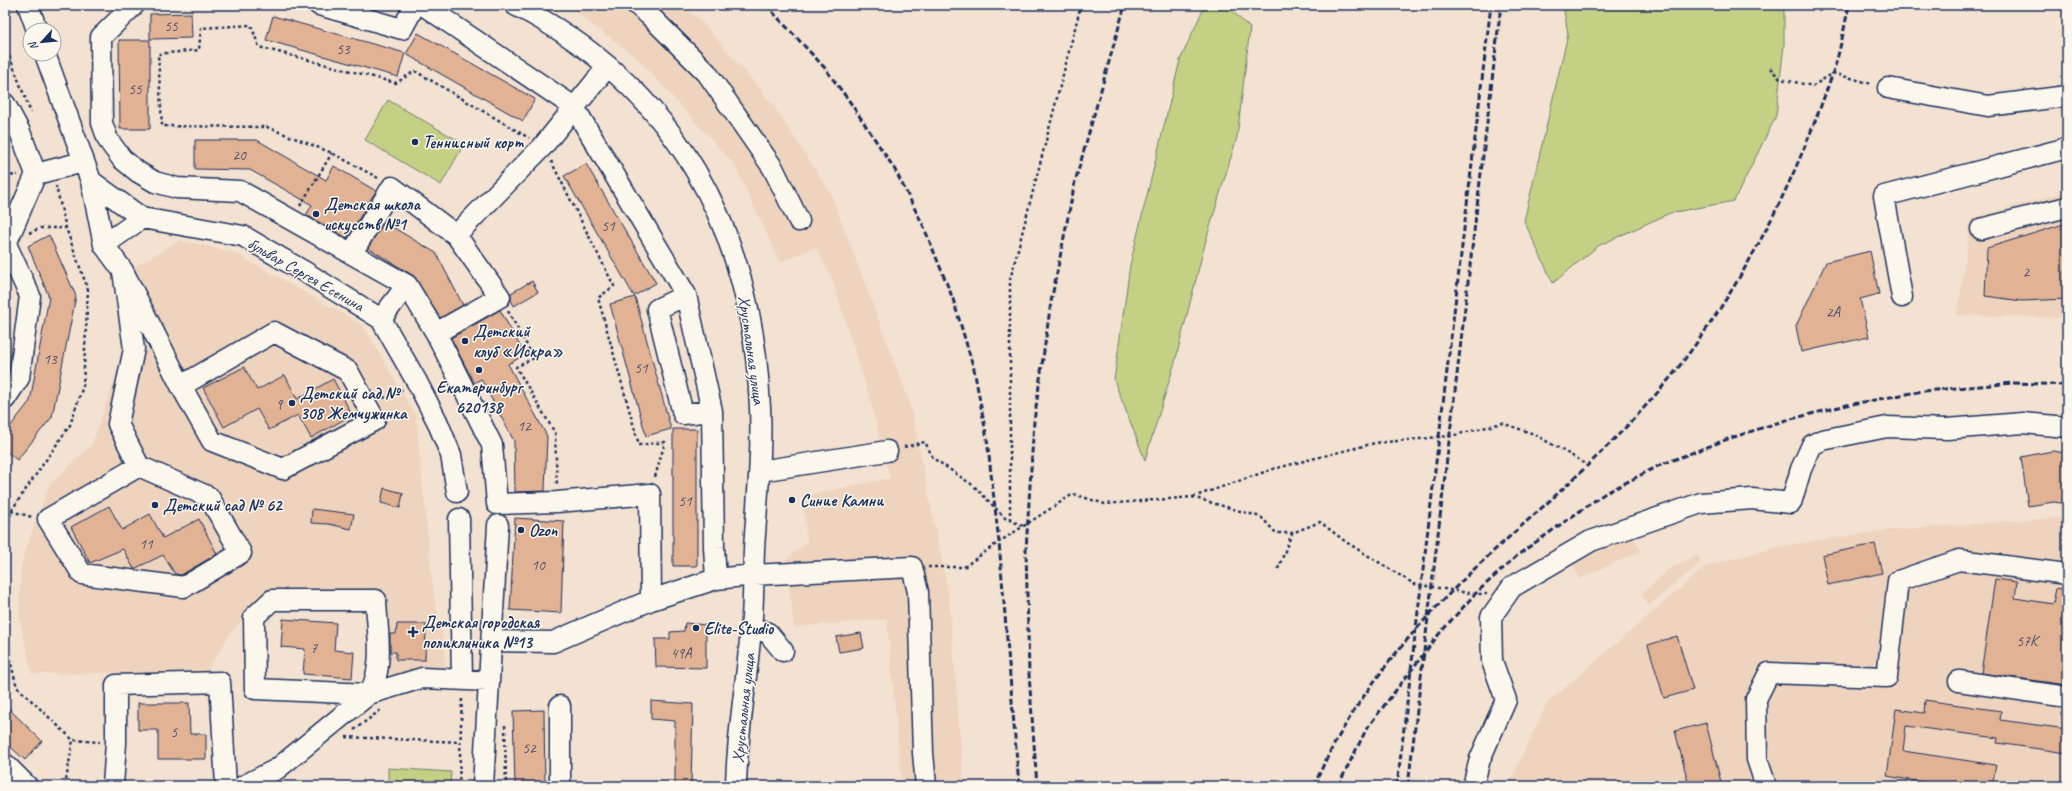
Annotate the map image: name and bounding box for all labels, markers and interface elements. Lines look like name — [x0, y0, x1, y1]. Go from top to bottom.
house number: 55 — [164, 17, 179, 36]
north arrow — [22, 22, 62, 62]
text: N — [24, 38, 41, 53]
house number: 53 — [336, 40, 351, 59]
house number: 55 — [128, 80, 143, 99]
place label: Теннисный корт — [423, 132, 524, 153]
marker: Теннисный корт — [410, 137, 420, 147]
house number: 20 — [232, 146, 247, 165]
place label: Детская школа искусств №1 — [324, 194, 421, 235]
marker: Детская школа искусств №1 — [311, 209, 321, 219]
house number: 51 — [601, 217, 616, 236]
street label: бульвар Сергея Есенина — [244, 233, 369, 317]
house number: 2 — [2023, 263, 2031, 282]
street label: Хрустальная улица — [733, 294, 770, 407]
house number: 2А — [1826, 303, 1842, 322]
place label: Детский клуб «Искра» — [473, 321, 563, 362]
marker: Детский клуб «Искра» — [460, 336, 470, 346]
house number: 13 — [43, 350, 58, 369]
house number: 51 — [634, 359, 649, 378]
marker: Екатеринбург 620138 — [474, 365, 484, 375]
place label: Екатеринбург 620138 — [436, 377, 525, 418]
place label: Детский сад № 308 Жемчужинка — [300, 383, 408, 424]
house number: 9 — [276, 395, 284, 414]
marker: Детский сад № 308 Жемчужинка — [287, 398, 297, 408]
house number: 12 — [517, 417, 532, 436]
place label: Синие Камни — [800, 490, 884, 511]
house number: 51 — [678, 492, 693, 511]
place label: Детский сад № 62 — [163, 495, 283, 516]
marker: Синие Камни — [787, 495, 797, 505]
marker: Детский сад № 62 — [150, 500, 160, 510]
place label: Ozon — [529, 520, 559, 541]
marker: Ozon — [516, 525, 526, 535]
house number: 11 — [139, 535, 154, 554]
house number: 10 — [531, 556, 546, 575]
place label: Детская городская поликлиника №13 — [422, 612, 540, 653]
place label: Elite-Studio — [704, 618, 775, 639]
marker: Elite-Studio — [691, 623, 701, 633]
marker: Детская городская поликлиника №13 — [407, 626, 419, 638]
house number: 57К — [2017, 632, 2041, 651]
house number: 7 — [311, 639, 319, 658]
house number: 49А — [670, 644, 693, 663]
street label: Хрустальная улица — [727, 651, 760, 764]
house number: 5 — [171, 723, 179, 742]
house number: 52 — [522, 739, 537, 758]

